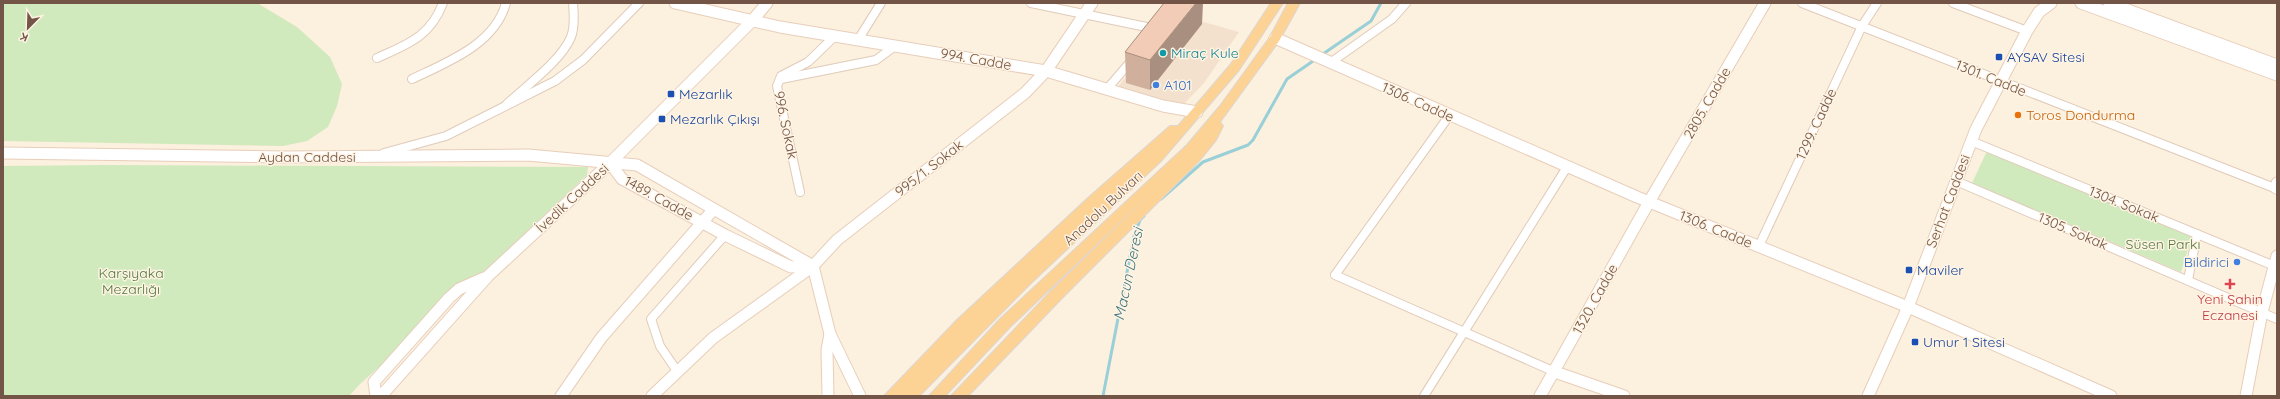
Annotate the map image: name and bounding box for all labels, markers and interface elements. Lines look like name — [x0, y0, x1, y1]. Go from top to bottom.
north arrow — [8, 8, 48, 48]
text: K — [18, 29, 30, 45]
street label: 994. Cadde — [939, 44, 1013, 74]
place label: Miraç Kule — [1171, 44, 1239, 62]
marker: Miraç Kule — [1158, 48, 1168, 58]
place label: AYSAV Sitesi — [2007, 48, 2085, 66]
marker: AYSAV Sitesi — [1994, 52, 2004, 62]
street label: 1301. Cadde — [1953, 56, 2029, 100]
street label: 2805. Cadde — [1679, 64, 1735, 142]
place label: A101 — [1164, 76, 1192, 94]
street label: 1306. Cadde — [1379, 78, 1457, 126]
marker: A101 — [1151, 80, 1161, 90]
place label: Mezarlık — [679, 85, 733, 103]
street label: 1299. Cadde — [1792, 85, 1840, 163]
marker: Mezarlık — [666, 89, 676, 99]
street label: 996. Sokak — [770, 89, 802, 161]
place label: Toros Dondurma — [2026, 106, 2135, 124]
place label: Mezarlık Çıkışı — [670, 110, 760, 128]
marker: Toros Dondurma — [2013, 110, 2023, 120]
marker: Mezarlık Çıkışı — [657, 114, 667, 124]
street label: 995/1. Sokak — [891, 136, 967, 200]
street label: Aydan Caddesi — [258, 148, 356, 166]
street label: Serhat Caddesi — [1922, 152, 1974, 250]
street label: İvedik Caddesi — [532, 159, 612, 237]
street label: Anadolu Bulvarı — [1060, 167, 1146, 249]
street label: 1489. Cadde — [621, 172, 697, 224]
street label: 1304. Sokak — [2086, 182, 2162, 226]
street label: 1306. Cadde — [1677, 206, 1755, 252]
street label: 1305. Sokak — [2035, 208, 2111, 254]
water label: Macun Deresi — [1109, 224, 1147, 322]
park label: Süsen Parkı — [2126, 235, 2200, 253]
place label: Bildirici — [2184, 253, 2229, 271]
marker: Bildirici — [2232, 257, 2242, 267]
street label: 1320. Cadde — [1568, 261, 1622, 337]
place label: Maviler — [1917, 261, 1964, 279]
park label: Karşıyaka Mezarlığı — [98, 264, 164, 298]
marker: Maviler — [1904, 265, 1914, 275]
marker: Yeni Şahin Eczanesi — [2225, 279, 2235, 289]
place label: Yeni Şahin Eczanesi — [2197, 290, 2263, 324]
place label: Umur 1 Sitesi — [1923, 333, 2005, 351]
marker: Umur 1 Sitesi — [1910, 337, 1920, 347]

